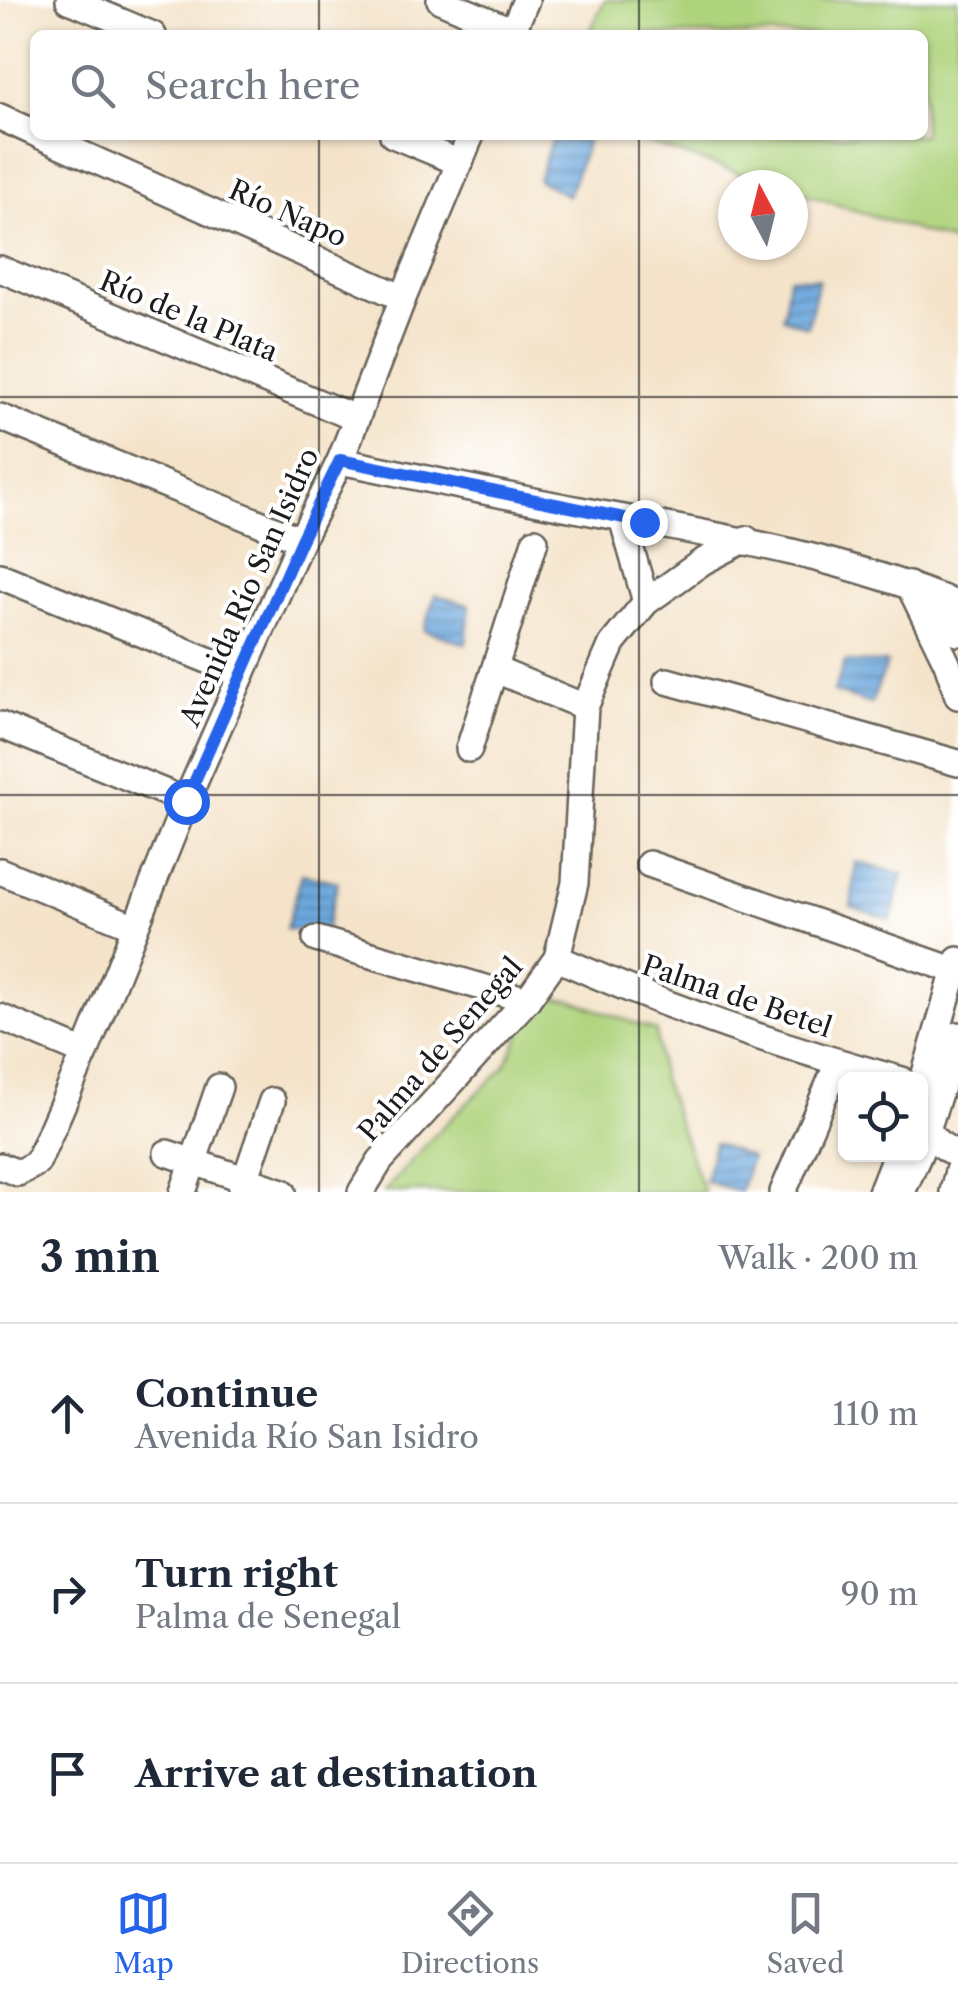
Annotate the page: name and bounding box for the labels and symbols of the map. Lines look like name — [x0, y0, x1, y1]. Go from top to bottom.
north arrow — [718, 170, 808, 260]
street label: Río Napo — [224, 172, 352, 254]
street label: Río de la Plata — [95, 263, 283, 369]
street label: Avenida Río San Isidro — [172, 443, 326, 732]
route end — [622, 500, 668, 546]
route start — [164, 779, 210, 825]
street label: Palma de Betel — [638, 948, 836, 1044]
street label: Palma de Senegal — [351, 950, 529, 1148]

